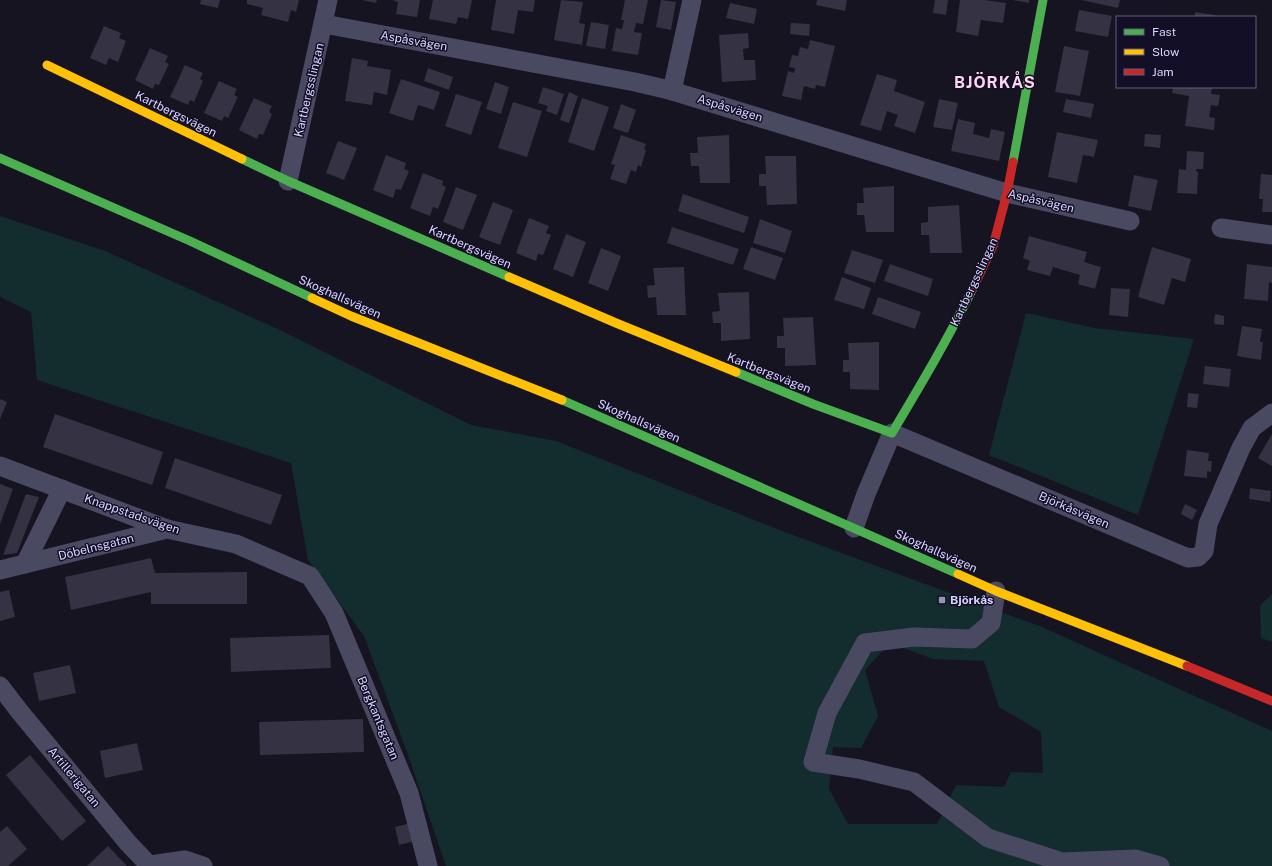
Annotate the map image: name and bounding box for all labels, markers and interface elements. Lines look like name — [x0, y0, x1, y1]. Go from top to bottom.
legend — [1116, 16, 1256, 88]
text: Fast — [1152, 25, 1177, 39]
street label: Aspåsvägen — [379, 28, 449, 54]
street label: Kartbergsslingan — [291, 42, 327, 138]
text: Slow — [1152, 45, 1180, 59]
text: Jam — [1152, 65, 1174, 79]
district label: BJÖRKÅS — [954, 71, 1036, 92]
street label: Kartbergsvägen — [133, 88, 219, 140]
street label: Aspåsvägen — [696, 91, 764, 125]
street label: Aspåsvägen — [1006, 187, 1076, 215]
street label: Kartbergsvägen — [426, 222, 514, 272]
street label: Kartbergsslingan — [947, 235, 1001, 329]
street label: Skoghallsvägen — [297, 273, 383, 321]
street label: Kartbergsvägen — [725, 350, 813, 396]
street label: Skoghallsvägen — [596, 397, 682, 445]
street label: Björkåsvägen — [1037, 489, 1112, 531]
street label: Knappstadsvägen — [82, 491, 182, 537]
street label: Skoghallsvägen — [893, 527, 979, 575]
street label: Döbelnsgatan — [57, 531, 135, 563]
place label: Björkås — [950, 593, 993, 607]
marker: Björkås — [937, 595, 947, 605]
street label: Bergkantsgatan — [354, 674, 402, 762]
street label: Artillerigatan — [45, 744, 103, 810]

